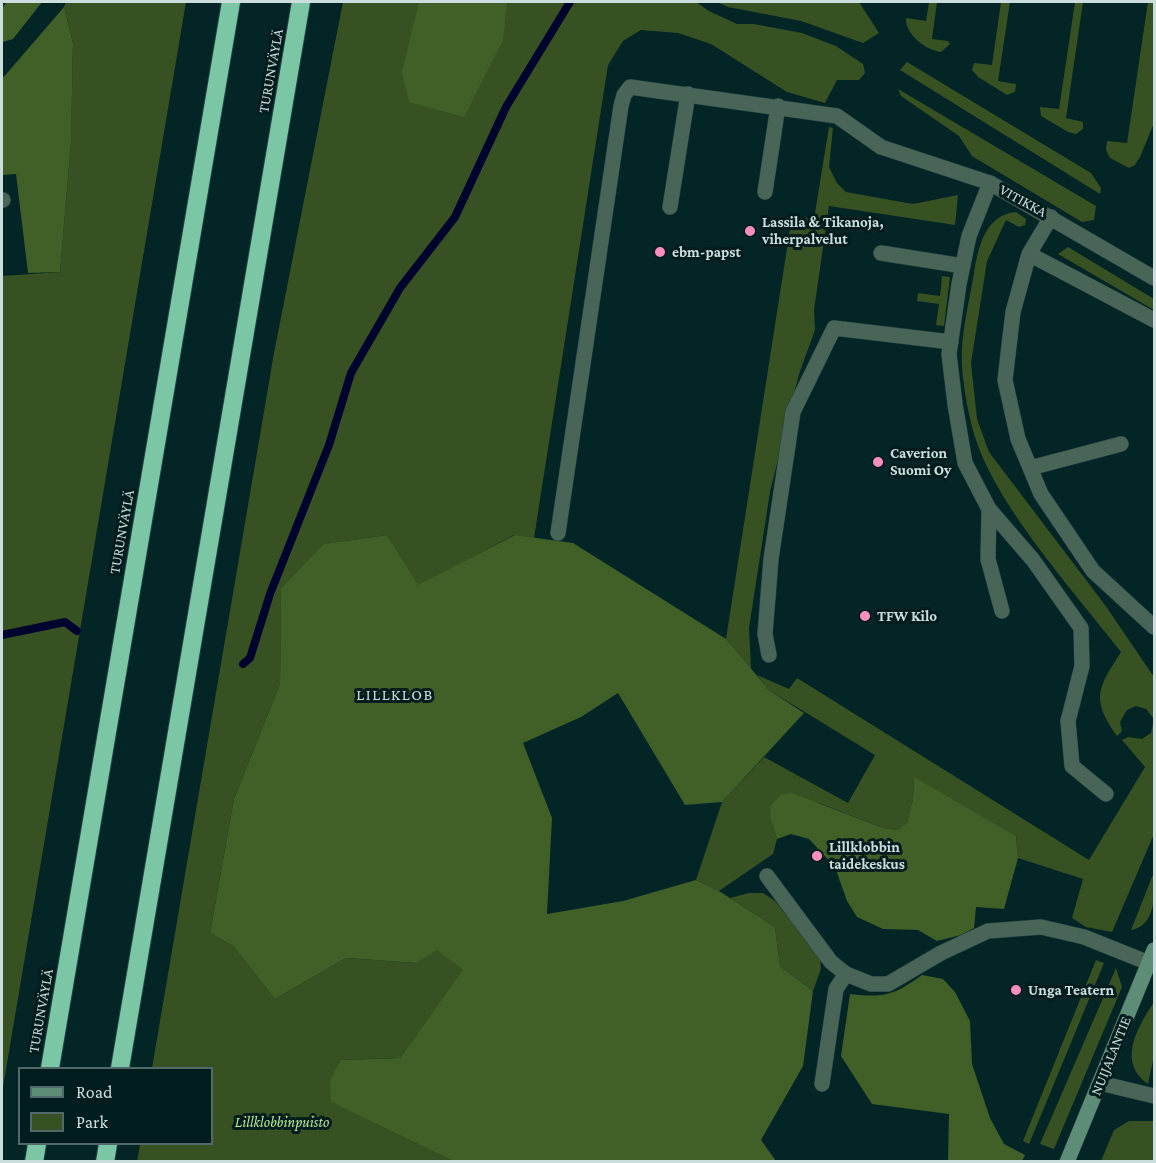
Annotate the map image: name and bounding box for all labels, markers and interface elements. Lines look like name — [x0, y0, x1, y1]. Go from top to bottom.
street label: TURUNVÄYLÄ — [255, 27, 287, 115]
street label: VITIKKA — [996, 181, 1050, 221]
place label: Lassila & Tikanoja, viherpalvelut — [762, 213, 884, 248]
marker: Lassila & Tikanoja, viherpalvelut — [743, 224, 757, 238]
place label: ebm-papst — [672, 243, 741, 261]
marker: ebm-papst — [653, 245, 667, 259]
place label: Caverion Suomi Oy — [890, 444, 951, 479]
marker: Caverion Suomi Oy — [871, 455, 885, 469]
street label: TURUNVÄYLÄ — [106, 488, 138, 576]
place label: TFW Kilo — [877, 607, 937, 625]
marker: TFW Kilo — [858, 609, 872, 623]
district label: LILLKLOB — [356, 685, 434, 705]
place label: Lillklobbin taidekeskus — [829, 838, 905, 873]
marker: Lillklobbin taidekeskus — [810, 849, 824, 863]
street label: TURUNVÄYLÄ — [25, 967, 57, 1055]
place label: Unga Teatern — [1028, 981, 1114, 999]
marker: Unga Teatern — [1009, 983, 1023, 997]
street label: NUIJALANTIE — [1087, 1014, 1135, 1098]
legend — [18, 1067, 213, 1145]
text: Road — [76, 1082, 113, 1102]
text: Park — [76, 1112, 108, 1132]
park label: Lillklobbinpuisto — [235, 1113, 329, 1131]

